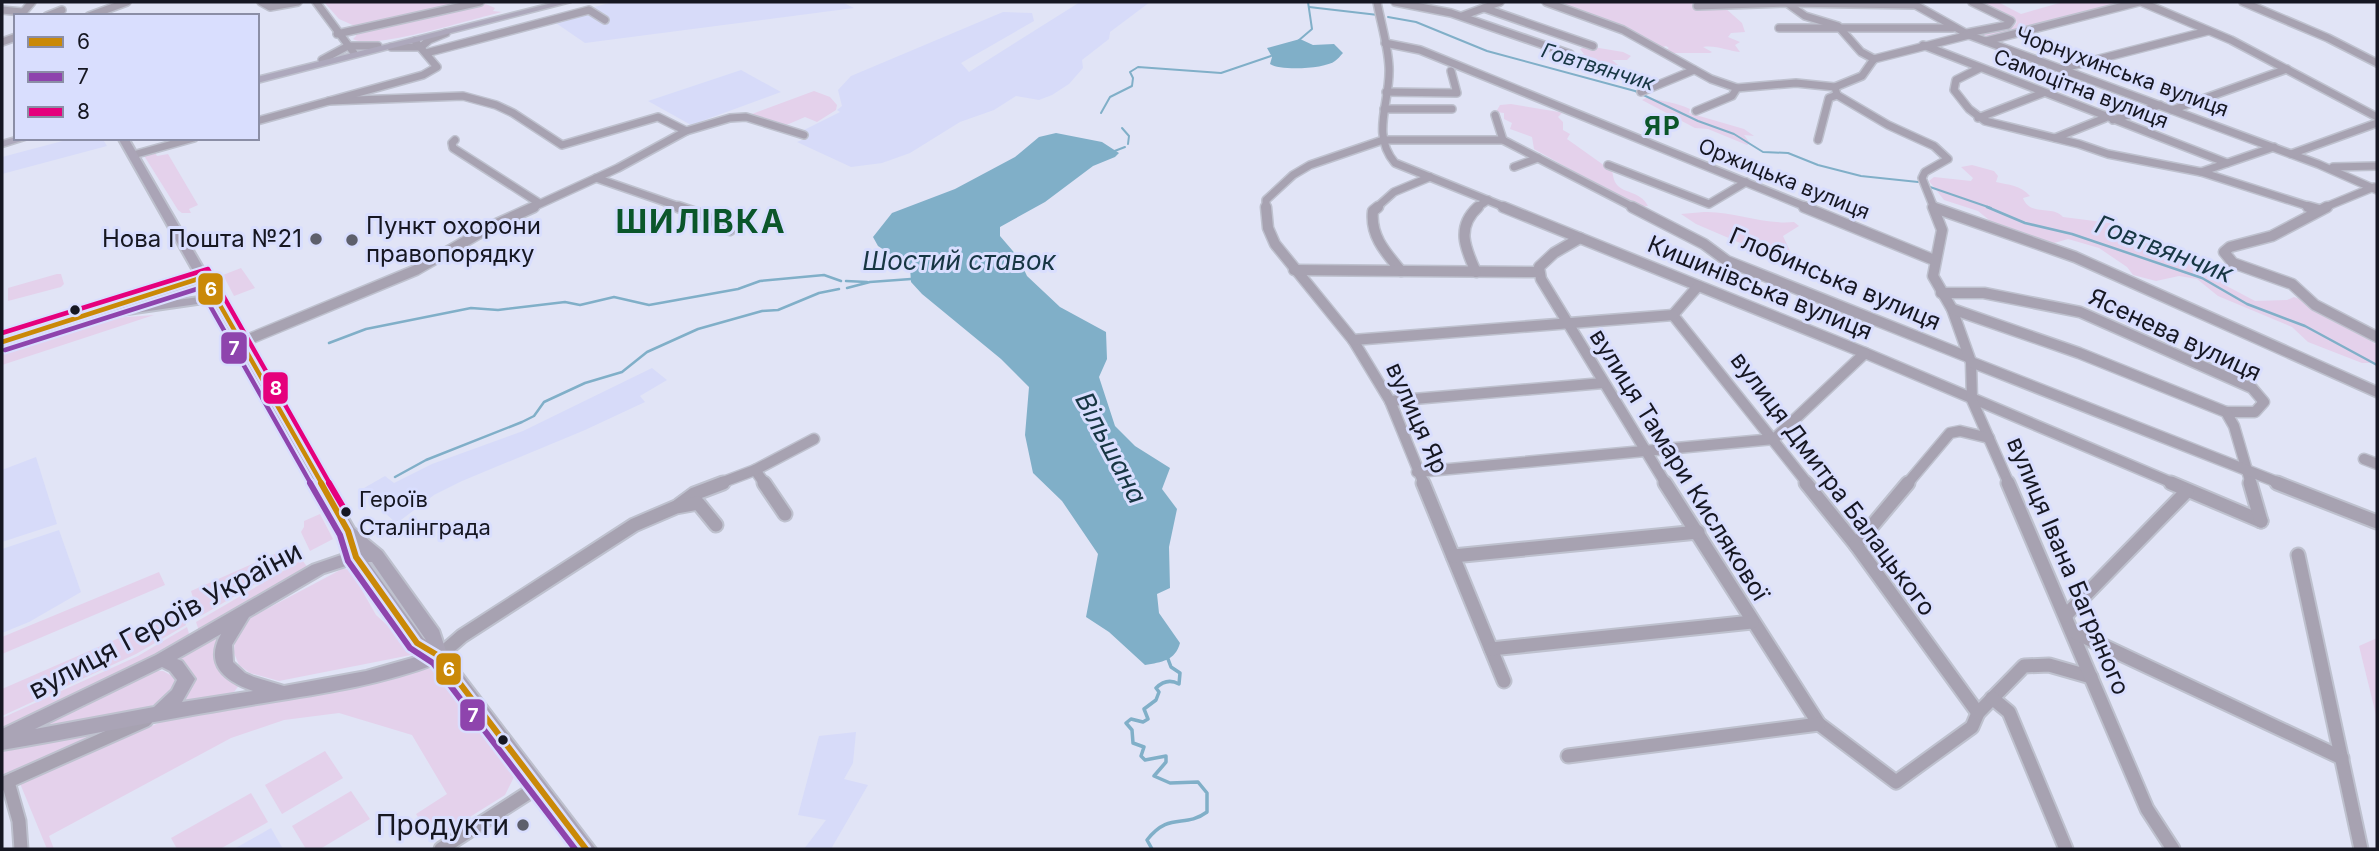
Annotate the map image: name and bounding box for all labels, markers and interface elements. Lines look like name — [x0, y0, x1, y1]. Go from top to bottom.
legend — [14, 14, 259, 140]
street label: Чорнухинська вулиця — [2012, 21, 2232, 122]
text: 6 — [77, 29, 90, 54]
water label: Говтвянчик — [1539, 37, 1658, 96]
street label: Самоцітна вулиця — [1990, 44, 2172, 133]
text: 7 — [77, 64, 89, 89]
text: 8 — [77, 99, 90, 124]
district label: ЯР — [1644, 110, 1682, 141]
street label: Оржицька вулиця — [1695, 133, 1874, 224]
district label: ШИЛІВКА — [615, 202, 787, 241]
water label: Говтвянчик — [2091, 208, 2238, 289]
place label: Пункт охорони правопорядку — [366, 211, 541, 268]
street label: Глобинська вулиця — [1725, 221, 1945, 336]
place label: Нова Пошта №21 — [102, 224, 302, 253]
street label: Кишинівська вулиця — [1644, 229, 1877, 346]
marker: Нова Пошта №21 — [308, 231, 324, 247]
marker: Пункт охорони правопорядку — [344, 232, 360, 248]
water label: Шостий ставок — [862, 245, 1057, 276]
line badge: 6 — [197, 272, 224, 306]
text: 6 — [205, 278, 217, 301]
street label: Ясенева вулиця — [2084, 282, 2266, 387]
unlabelled marker — [68, 303, 82, 317]
street label: вулиця Тамари Кислякової — [1584, 324, 1776, 607]
line badge: 7 — [220, 331, 248, 365]
text: 7 — [228, 337, 240, 360]
street label: вулиця Дмитра Балацького — [1725, 346, 1942, 621]
street label: вулиця Яр — [1380, 358, 1455, 478]
line badge: 8 — [262, 371, 289, 405]
text: 8 — [270, 377, 282, 400]
water label: Вільшана — [1069, 387, 1154, 509]
street label: вулиця Івана Багряного — [2001, 433, 2136, 699]
place label: Героїв Сталінграда — [359, 486, 491, 540]
marker: Героїв Сталінграда — [339, 505, 353, 519]
street label: вулиця Героїв України — [23, 534, 307, 706]
line badge: 6 — [435, 652, 462, 686]
text: 6 — [443, 658, 455, 681]
line badge: 7 — [459, 698, 486, 732]
text: 7 — [467, 704, 479, 727]
unlabelled marker — [496, 733, 510, 747]
place label: Продукти — [376, 808, 509, 842]
marker: Продукти — [515, 817, 531, 833]

